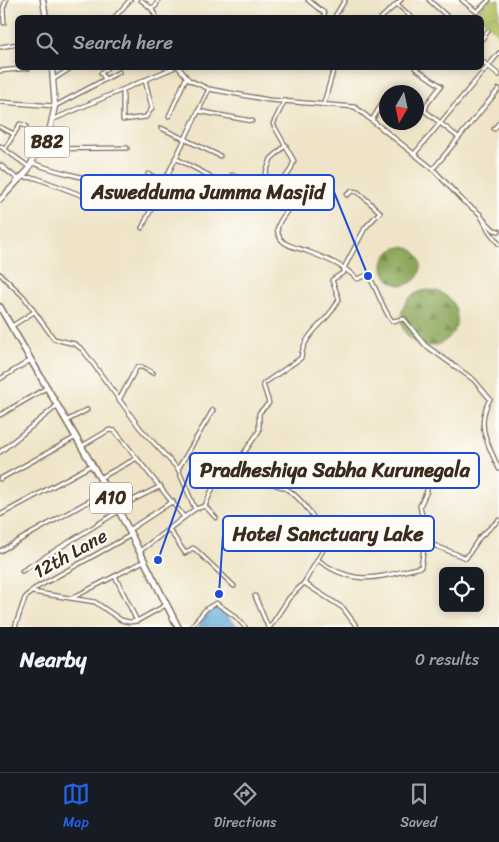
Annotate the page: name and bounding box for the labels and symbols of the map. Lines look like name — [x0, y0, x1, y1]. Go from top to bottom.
north arrow — [379, 85, 424, 130]
road number: B82 — [24, 126, 70, 158]
callout: Aswedduma Jumma Masjid — [81, 175, 334, 210]
text: Aswedduma Jumma Masjid — [90, 175, 327, 210]
callout: Pradheshiya Sabha Kurunegala — [190, 453, 479, 488]
text: Pradheshiya Sabha Kurunegala — [200, 453, 471, 488]
road number: A10 — [90, 482, 132, 514]
callout: Hotel Sanctuary Lake — [223, 516, 434, 551]
text: Hotel Sanctuary Lake — [231, 517, 424, 552]
street label: 12th Lane — [27, 519, 114, 587]

